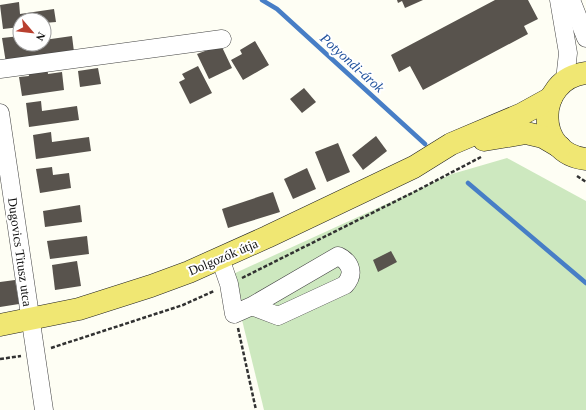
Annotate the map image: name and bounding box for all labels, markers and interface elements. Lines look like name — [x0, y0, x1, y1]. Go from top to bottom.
north arrow — [12, 12, 52, 52]
text: N — [34, 30, 48, 43]
water label: Potyondi-árok — [316, 30, 387, 96]
street label: Dugovics Titusz utca — [5, 197, 35, 308]
street label: Dolgozók útja — [186, 236, 260, 278]

